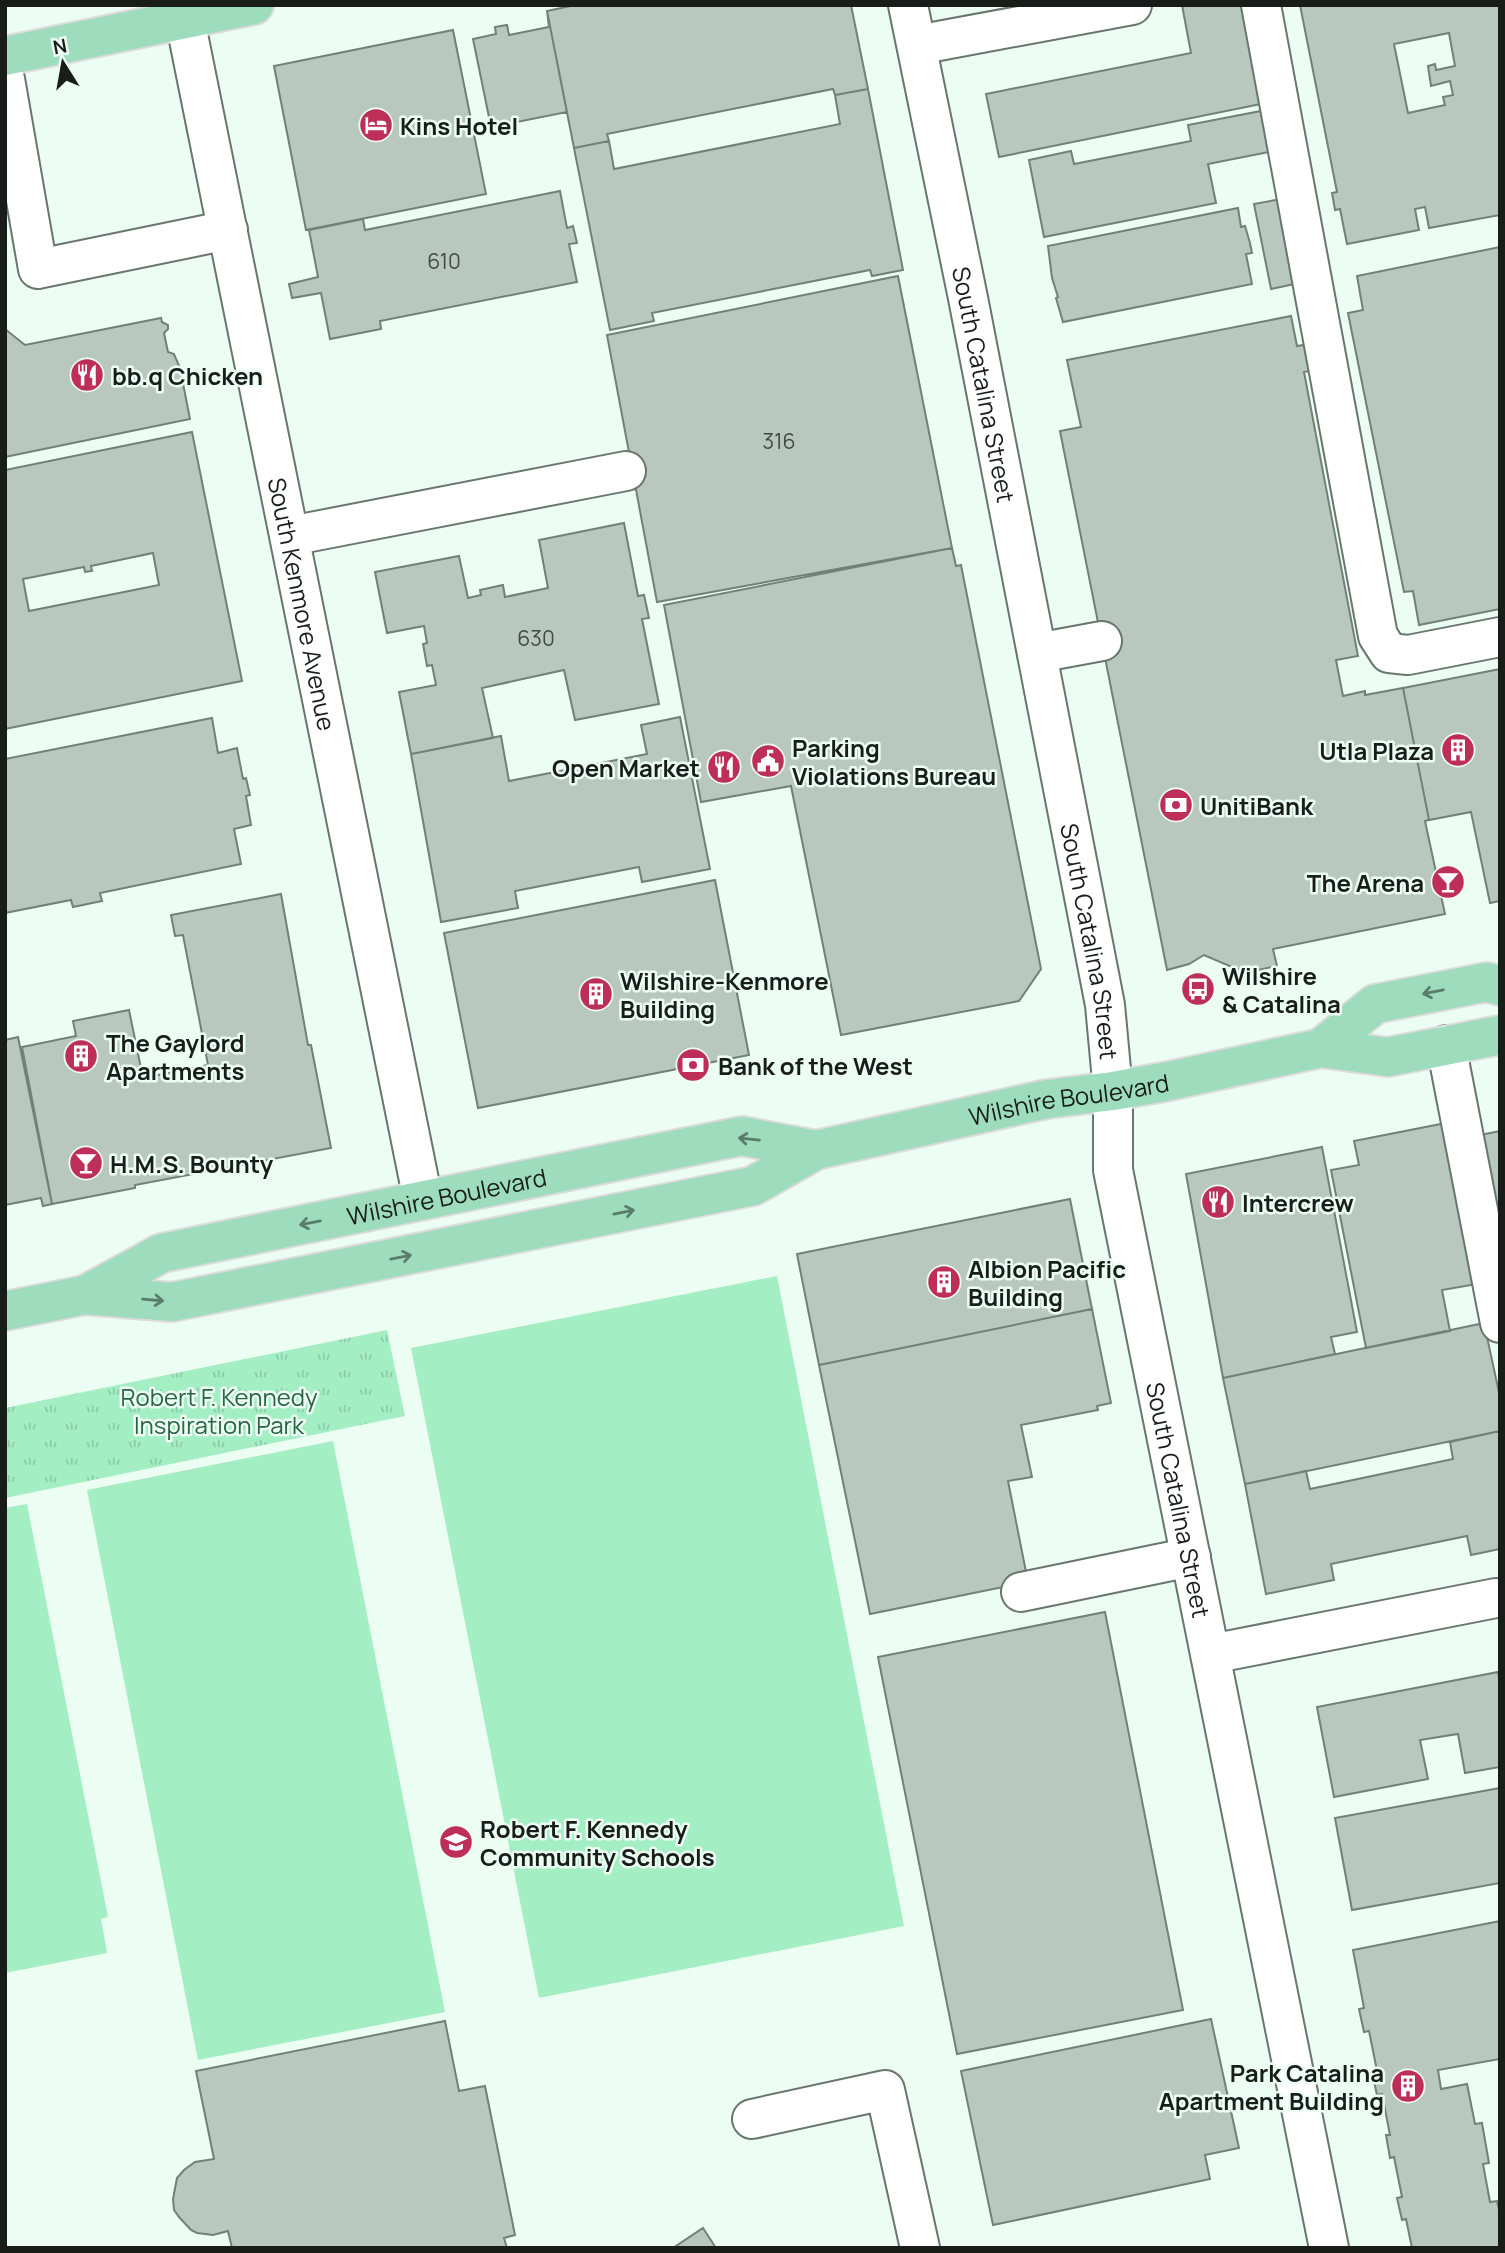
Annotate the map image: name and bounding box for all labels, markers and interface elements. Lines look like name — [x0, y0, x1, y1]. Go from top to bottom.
north arrow — [28, 28, 98, 98]
text: N — [51, 32, 69, 60]
hotel icon: Kins Hotel — [357, 106, 395, 144]
place label: Kins Hotel — [400, 109, 518, 142]
house number: 610 — [427, 247, 461, 275]
street label: South Catalina Street — [945, 263, 1024, 505]
restaurant icon: bb.q Chicken — [68, 356, 106, 394]
place label: bb.q Chicken — [112, 359, 263, 392]
house number: 316 — [763, 427, 795, 455]
street label: South Kenmore Avenue — [261, 475, 344, 733]
house number: 630 — [517, 624, 555, 652]
place label: Parking Violations Bureau — [792, 731, 996, 792]
building icon: Utla Plaza — [1439, 731, 1477, 769]
place label: Utla Plaza — [1319, 734, 1434, 767]
public building icon: Parking Violations Bureau — [749, 742, 787, 780]
restaurant icon: Open Market — [705, 748, 743, 786]
place label: Open Market — [552, 751, 700, 784]
bank icon: UnitiBank — [1157, 786, 1195, 824]
place label: UnitiBank — [1200, 789, 1314, 822]
street label: South Catalina Street — [1054, 820, 1126, 1061]
bar icon: The Arena — [1429, 863, 1467, 901]
place label: The Arena — [1307, 866, 1424, 899]
place label: Wilshire & Catalina — [1222, 959, 1341, 1020]
place label: Wilshire-Kenmore Building — [620, 964, 829, 1025]
bus stop icon: Wilshire & Catalina — [1179, 970, 1217, 1008]
building icon: Wilshire-Kenmore Building — [577, 975, 615, 1013]
one-way arrow — [1422, 986, 1445, 1000]
place label: The Gaylord Apartments — [106, 1026, 245, 1087]
building icon: The Gaylord Apartments — [62, 1037, 100, 1075]
bank icon: Bank of the West — [674, 1046, 712, 1084]
place label: Bank of the West — [718, 1049, 913, 1082]
street label: Wilshire Boulevard — [965, 1065, 1171, 1132]
one-way arrow — [738, 1132, 761, 1145]
bar icon: H.M.S. Bounty — [67, 1144, 105, 1182]
place label: H.M.S. Bounty — [110, 1147, 274, 1180]
street label: Wilshire Boulevard — [344, 1159, 549, 1232]
restaurant icon: Intercrew — [1199, 1183, 1237, 1221]
place label: Intercrew — [1242, 1186, 1354, 1219]
one-way arrow — [612, 1205, 635, 1219]
one-way arrow — [299, 1217, 322, 1230]
one-way arrow — [389, 1249, 412, 1263]
place label: Albion Pacific Building — [968, 1252, 1126, 1313]
building icon: Albion Pacific Building — [925, 1263, 963, 1301]
one-way arrow — [141, 1294, 164, 1307]
street label: South Catalina Street — [1139, 1379, 1219, 1621]
park label: Robert F. Kennedy Inspiration Park — [120, 1380, 318, 1441]
place label: Robert F. Kennedy Community Schools — [480, 1812, 715, 1873]
school or university icon: Robert F. Kennedy Community Schools — [437, 1823, 475, 1861]
place label: Park Catalina Apartment Building — [1159, 2056, 1384, 2117]
building icon: Park Catalina Apartment Building — [1389, 2067, 1427, 2105]

